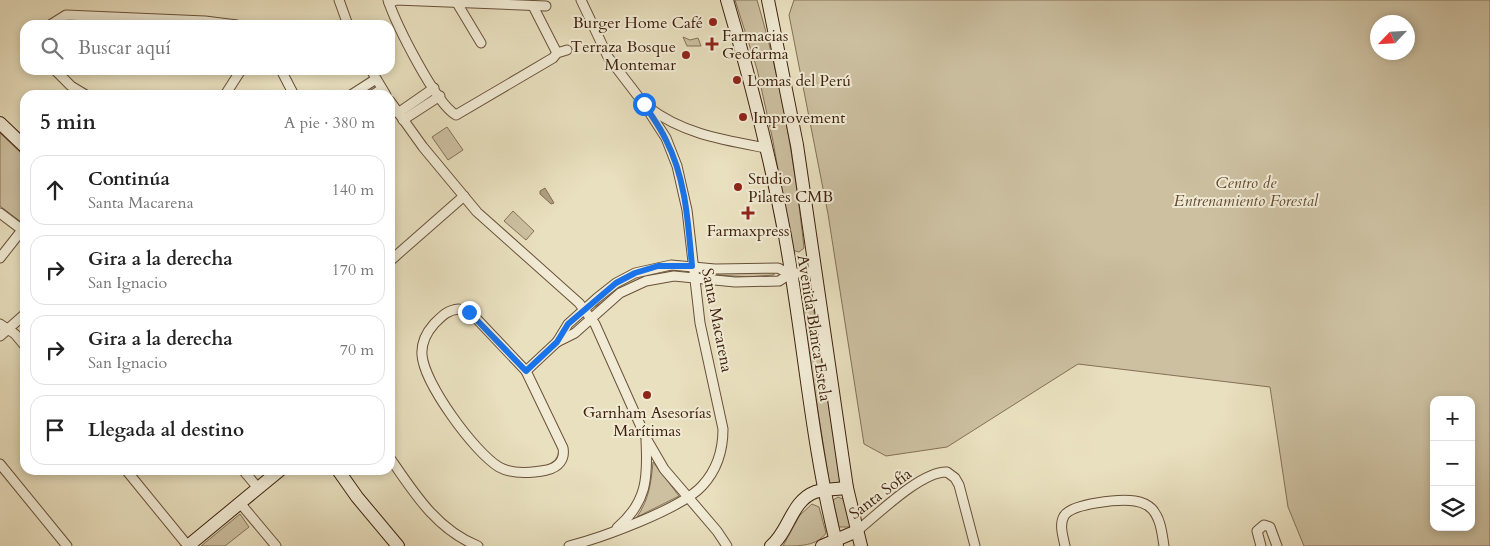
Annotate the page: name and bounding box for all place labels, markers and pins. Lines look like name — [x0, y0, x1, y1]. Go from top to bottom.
place label: Burger Home Café — [573, 12, 703, 34]
marker: Burger Home Café — [707, 16, 719, 28]
place label: Farmacias Geofarma — [722, 25, 789, 65]
place label: Terraza Bosque Montemar — [571, 36, 676, 76]
marker: Farmacias Geofarma — [706, 38, 718, 50]
marker: Terraza Bosque Montemar — [680, 49, 692, 61]
place label: Lomas del Perú — [747, 70, 851, 92]
marker: Lomas del Perú — [731, 74, 743, 86]
place label: Improvement — [753, 107, 845, 129]
marker: Improvement — [737, 111, 749, 123]
place label: Studio Pilates CMB — [748, 168, 833, 208]
marker: Studio Pilates CMB — [732, 181, 744, 193]
marker: Farmaxpress — [742, 207, 754, 219]
place label: Farmaxpress — [707, 220, 789, 242]
marker: Garnham Asesorías Marítimas — [641, 389, 653, 401]
place label: Garnham Asesorías Marítimas — [583, 402, 711, 442]

